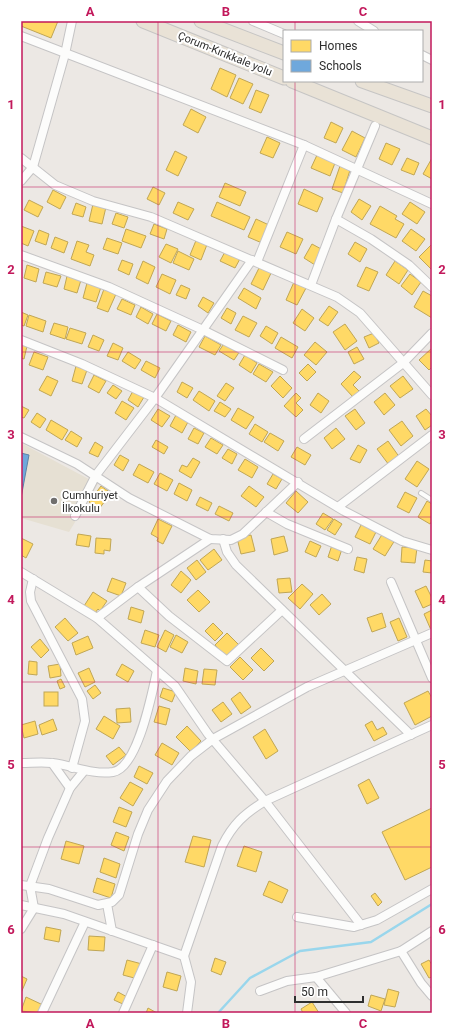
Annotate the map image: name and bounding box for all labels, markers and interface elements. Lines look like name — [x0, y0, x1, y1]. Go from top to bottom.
text: A — [86, 4, 95, 19]
text: B — [222, 4, 230, 19]
text: C — [359, 4, 368, 19]
street label: Çorum-Kırıkkale yolu — [176, 29, 274, 79]
legend — [283, 30, 423, 82]
text: Homes — [319, 39, 357, 53]
text: Schools — [319, 59, 362, 73]
text: 1 — [7, 97, 15, 112]
text: 1 — [438, 97, 446, 112]
text: 2 — [7, 262, 15, 277]
text: 2 — [438, 262, 446, 277]
text: 3 — [7, 427, 15, 442]
text: 3 — [438, 427, 446, 442]
place label: Cumhuriyet İlkokulu — [62, 489, 118, 515]
marker: Cumhuriyet İlkokulu — [49, 496, 59, 506]
text: 4 — [7, 592, 15, 607]
text: 4 — [438, 592, 446, 607]
text: 5 — [7, 757, 15, 772]
text: 5 — [438, 757, 446, 772]
text: 6 — [7, 922, 15, 937]
text: 6 — [438, 922, 446, 937]
scale bar — [295, 978, 363, 1004]
text: 50 m — [301, 985, 328, 999]
text: A — [86, 1016, 95, 1031]
text: B — [222, 1016, 230, 1031]
text: C — [359, 1016, 368, 1031]

